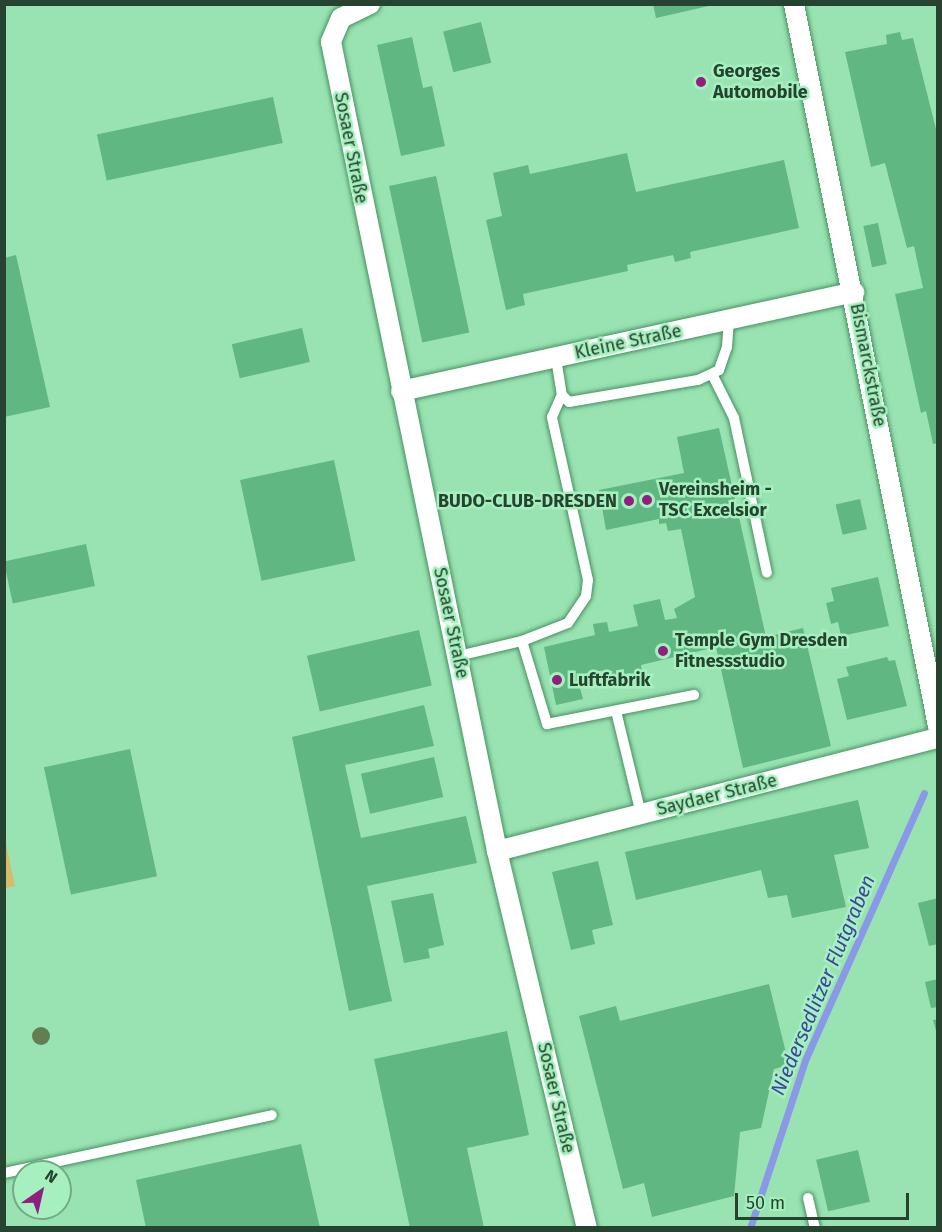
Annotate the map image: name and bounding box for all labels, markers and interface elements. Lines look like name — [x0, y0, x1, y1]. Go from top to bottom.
place label: Georges Automobile — [713, 61, 808, 104]
marker: Georges Automobile — [694, 75, 708, 89]
street label: Sosaer Straße — [330, 91, 372, 205]
street label: Bismarckstraße — [845, 301, 891, 429]
street label: Kleine Straße — [573, 320, 683, 364]
place label: Vereinsheim - TSC Excelsior — [659, 479, 772, 522]
place label: BUDO-CLUB-DRESDEN — [438, 490, 617, 512]
marker: Vereinsheim - TSC Excelsior — [640, 493, 654, 507]
marker: BUDO-CLUB-DRESDEN — [622, 494, 636, 508]
street label: Sosaer Straße — [429, 566, 473, 680]
place label: Temple Gym Dresden Fitnessstudio — [675, 630, 848, 672]
marker: Temple Gym Dresden Fitnessstudio — [656, 644, 670, 658]
place label: Luftfabrik — [569, 669, 650, 691]
marker: Luftfabrik — [550, 673, 564, 687]
street label: Saydaer Straße — [655, 770, 779, 820]
water label: Niedersedlitzer Flutgraben — [766, 871, 880, 1099]
street label: Sosaer Straße — [533, 1041, 579, 1155]
north arrow — [12, 1160, 72, 1220]
text: N — [42, 1165, 61, 1187]
scale bar — [738, 1181, 912, 1219]
text: 50 m — [746, 1192, 785, 1214]

